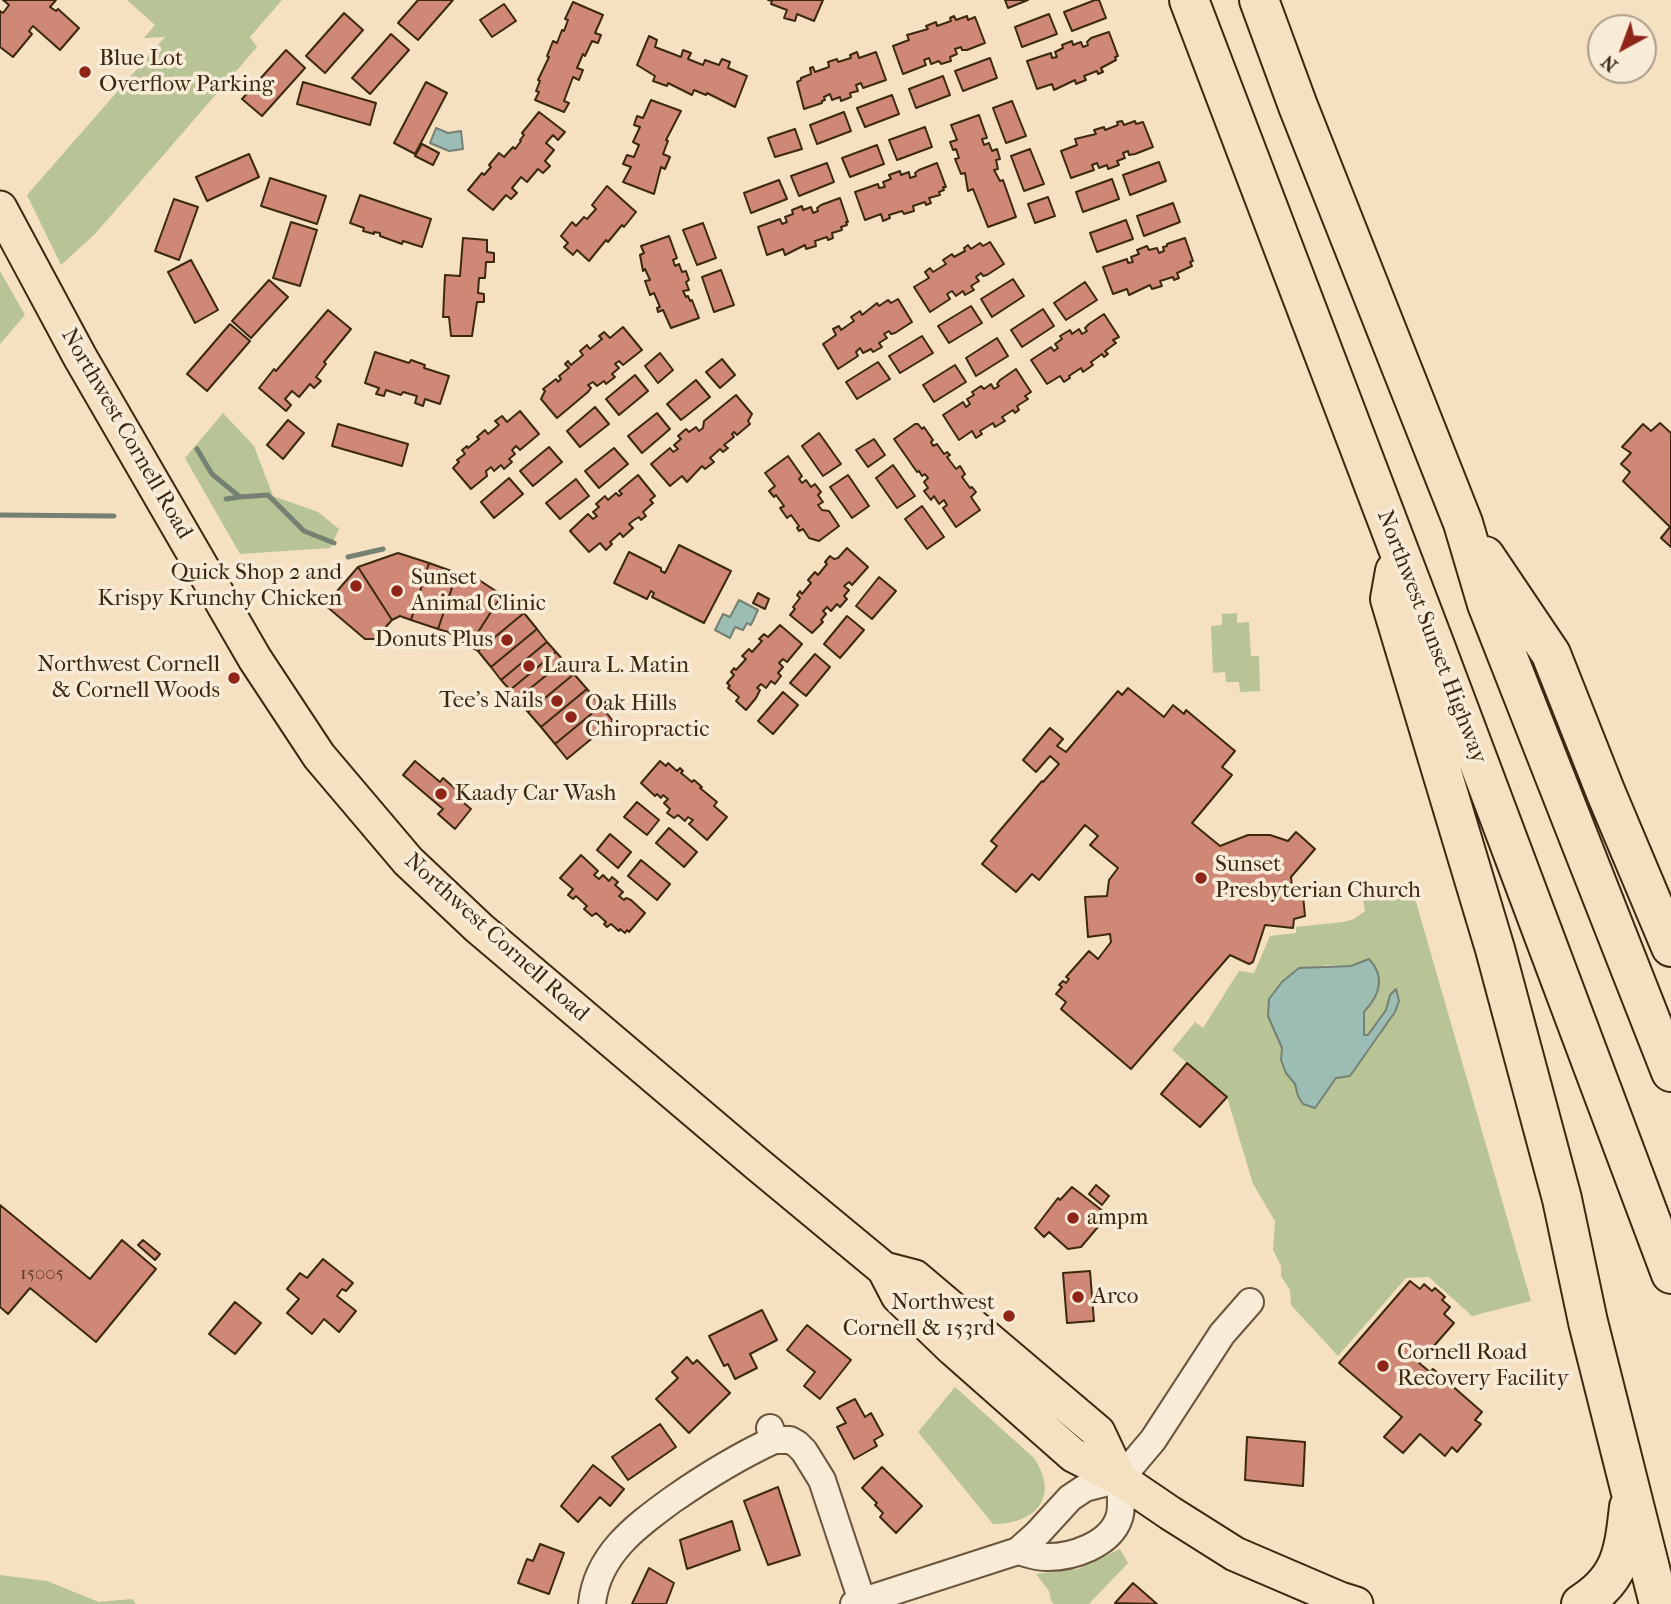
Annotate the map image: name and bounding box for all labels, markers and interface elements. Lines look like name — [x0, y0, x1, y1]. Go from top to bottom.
north arrow — [1587, 14, 1657, 84]
place label: Blue Lot Overflow Parking — [99, 45, 274, 99]
text: N — [1597, 50, 1622, 76]
marker: Blue Lot Overflow Parking — [77, 64, 93, 80]
street label: Northwest Cornell Road — [54, 324, 198, 544]
street label: Northwest Sunset Highway — [1370, 507, 1492, 767]
place label: Quick Shop 2 and Krispy Krunchy Chicken — [98, 559, 342, 613]
place label: Sunset Animal Clinic — [411, 564, 546, 618]
marker: Quick Shop 2 and Krispy Krunchy Chicken — [348, 578, 364, 594]
marker: Sunset Animal Clinic — [389, 583, 405, 599]
place label: Donuts Plus — [375, 626, 493, 654]
marker: Donuts Plus — [499, 632, 515, 648]
place label: Northwest Cornell & Cornell Woods — [37, 651, 220, 705]
place label: Laura L. Matin — [543, 652, 689, 680]
marker: Laura L. Matin — [521, 658, 537, 674]
marker: Northwest Cornell & Cornell Woods — [226, 670, 242, 686]
place label: Tee's Nails — [439, 687, 543, 715]
place label: Oak Hills Chiropractic — [585, 690, 709, 744]
marker: Tee's Nails — [549, 693, 565, 709]
marker: Oak Hills Chiropractic — [563, 709, 579, 725]
place label: Kaady Car Wash — [455, 780, 616, 808]
marker: Kaady Car Wash — [433, 786, 449, 802]
street label: Northwest Cornell Road — [398, 848, 594, 1028]
place label: Sunset Presbyterian Church — [1215, 851, 1421, 905]
marker: Sunset Presbyterian Church — [1193, 870, 1209, 886]
place label: ampm — [1087, 1204, 1148, 1232]
marker: ampm — [1065, 1210, 1081, 1226]
house number: 15005 — [20, 1263, 64, 1285]
place label: Arco — [1092, 1283, 1138, 1311]
place label: Northwest Cornell & 153rd — [843, 1289, 995, 1343]
marker: Arco — [1070, 1289, 1086, 1305]
marker: Northwest Cornell & 153rd — [1001, 1308, 1017, 1324]
place label: Cornell Road Recovery Facility — [1397, 1339, 1569, 1393]
marker: Cornell Road Recovery Facility — [1375, 1358, 1391, 1374]

